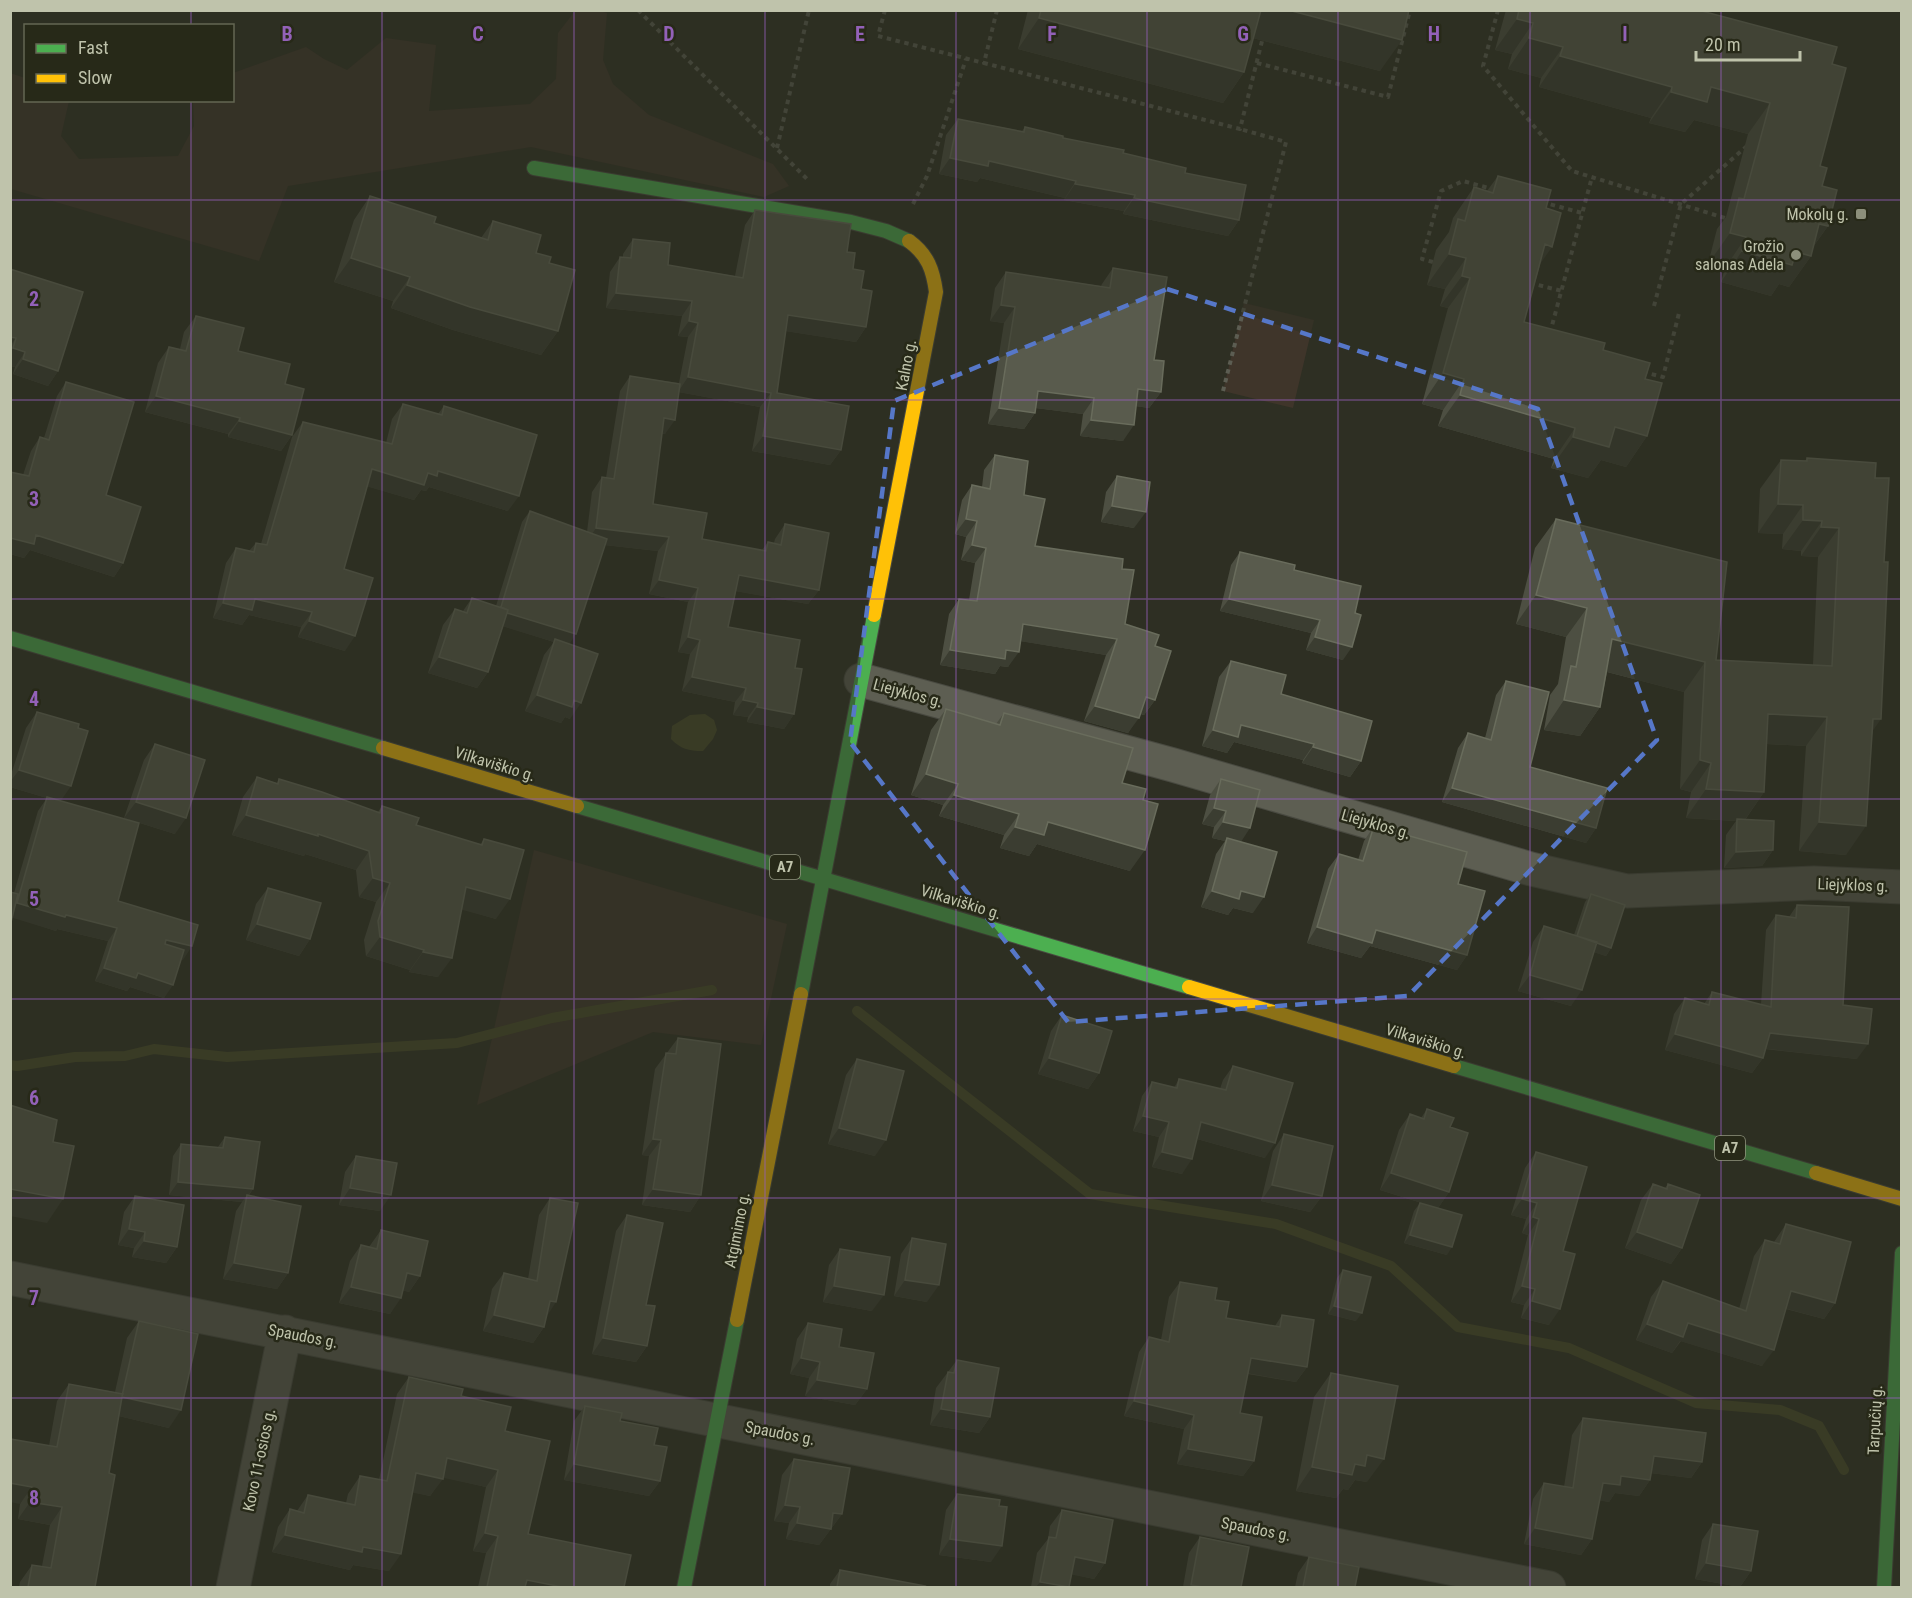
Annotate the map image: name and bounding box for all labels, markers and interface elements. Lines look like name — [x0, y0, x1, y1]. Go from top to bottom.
text: B — [281, 22, 293, 46]
text: C — [472, 22, 484, 46]
text: D — [663, 22, 675, 46]
text: E — [855, 22, 865, 46]
text: F — [1047, 22, 1057, 46]
text: G — [1237, 22, 1249, 46]
text: H — [1428, 22, 1440, 46]
text: I — [1622, 22, 1628, 46]
legend — [24, 24, 234, 102]
scale bar — [1696, 24, 1800, 62]
text: 20 m — [1705, 34, 1740, 55]
text: Fast — [78, 37, 109, 58]
text: Slow — [78, 67, 113, 88]
place label: Mokolų g. — [1786, 205, 1849, 224]
marker: Mokolų g. — [1854, 207, 1868, 221]
place label: Grožio salonas Adela — [1695, 237, 1784, 274]
marker: Grožio salonas Adela — [1789, 248, 1803, 262]
text: 2 — [29, 287, 39, 311]
street label: Kalno g. — [892, 338, 920, 392]
text: 3 — [29, 487, 39, 511]
street label: Liejyklos g. — [871, 675, 945, 711]
text: 4 — [29, 687, 39, 711]
street label: Vilkaviškio g. — [452, 743, 538, 785]
street label: Liejyklos g. — [1339, 805, 1413, 843]
road number: A7 — [770, 855, 800, 879]
street label: Liejyklos g. — [1817, 874, 1889, 896]
street label: Vilkaviškio g. — [918, 881, 1004, 923]
text: 5 — [29, 887, 39, 911]
street label: Vilkaviškio g. — [1383, 1020, 1469, 1062]
text: 6 — [29, 1086, 39, 1110]
road number: A7 — [1715, 1136, 1745, 1160]
street label: Atgimimo g. — [720, 1190, 754, 1270]
text: 7 — [29, 1286, 39, 1310]
street label: Spaudos g. — [267, 1320, 339, 1352]
street label: Tarpučių g. — [1864, 1384, 1886, 1456]
street label: Kovo 11-osios g. — [239, 1407, 279, 1513]
street label: Spaudos g. — [744, 1417, 816, 1449]
text: 8 — [29, 1486, 39, 1510]
street label: Spaudos g. — [1220, 1513, 1292, 1545]

